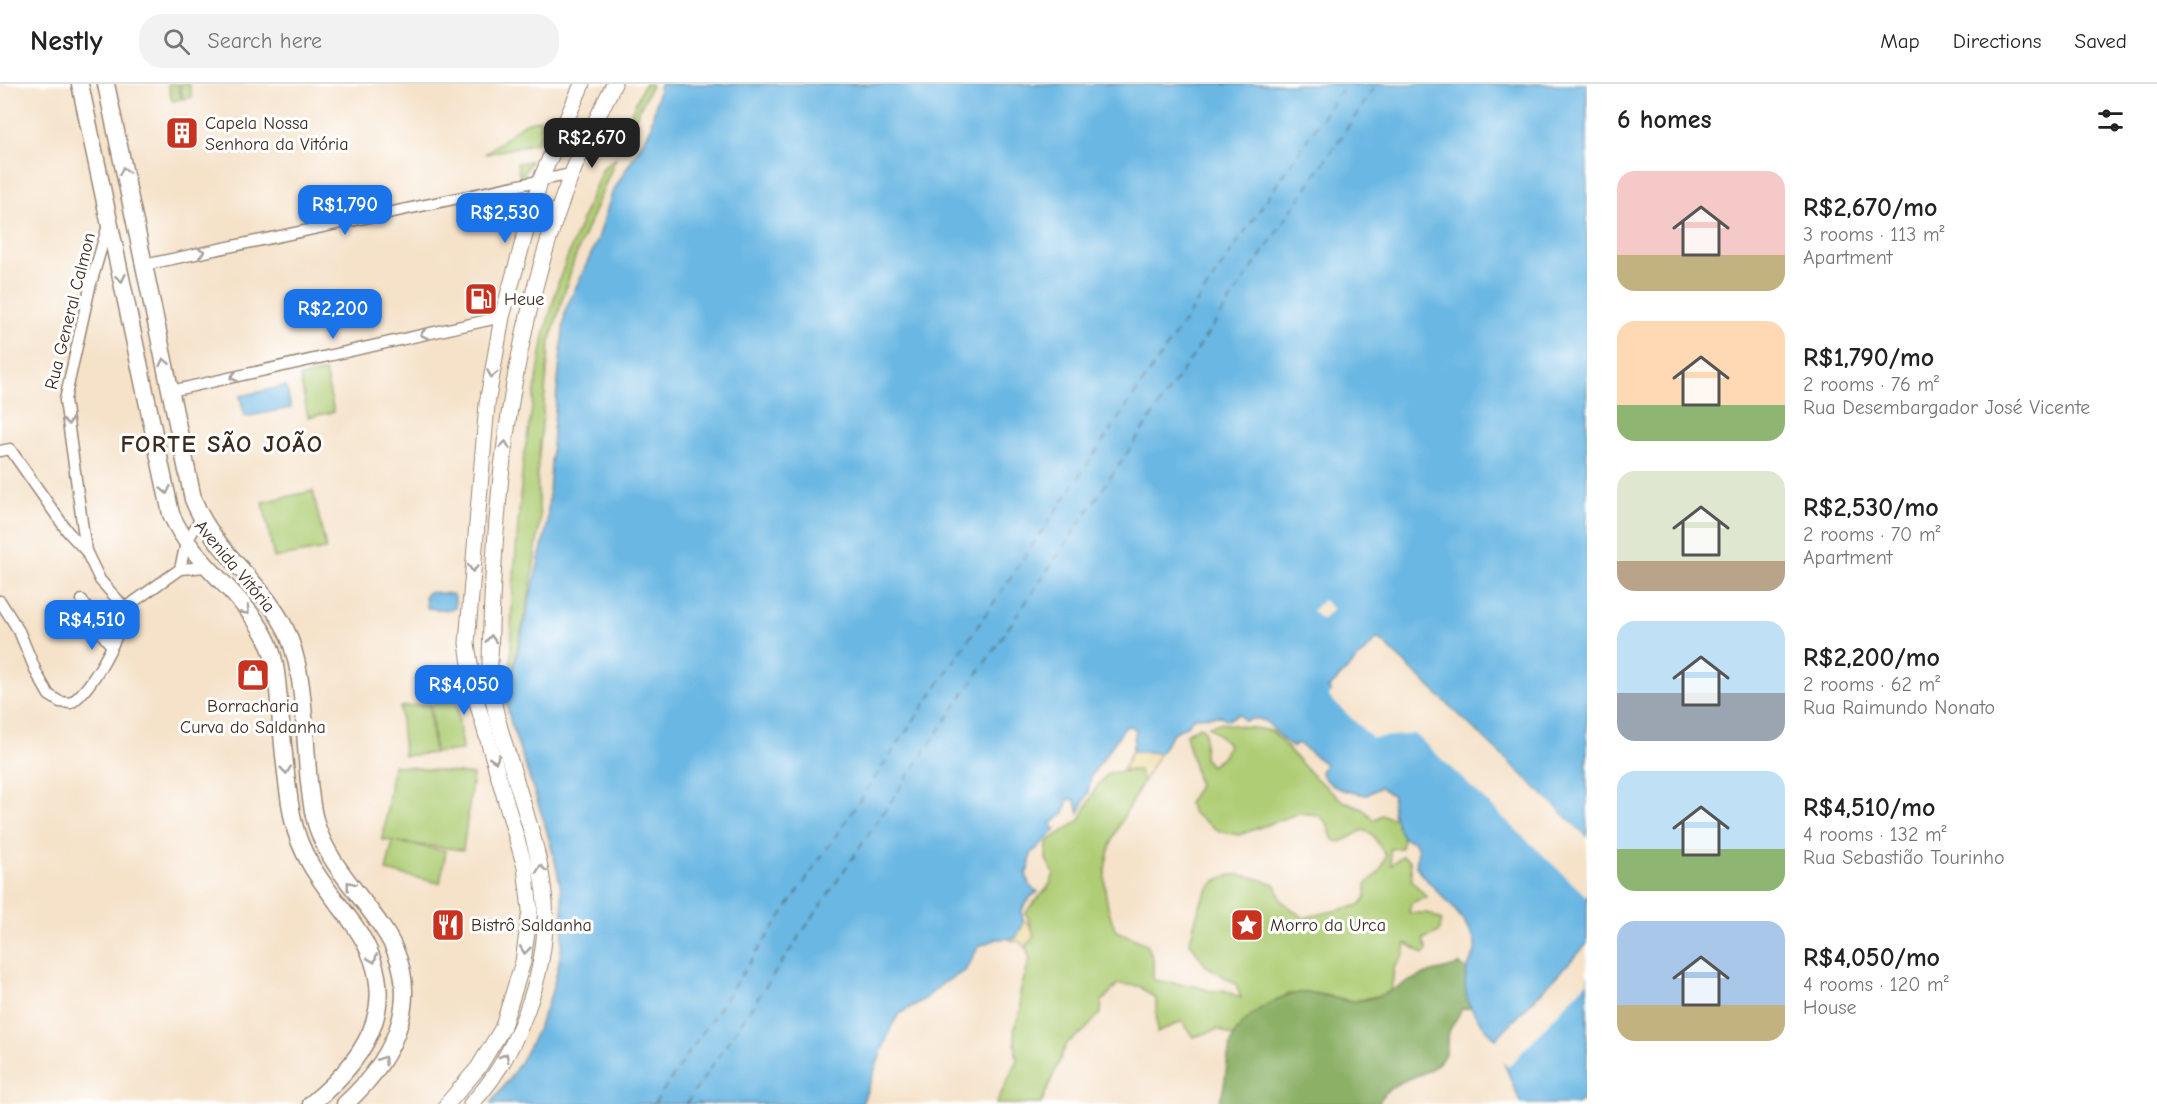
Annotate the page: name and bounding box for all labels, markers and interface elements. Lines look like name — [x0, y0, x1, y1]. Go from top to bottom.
search box — [139, 14, 559, 68]
text: Nestly — [30, 25, 103, 57]
icon: search — [160, 25, 193, 58]
text: Search here — [208, 28, 322, 54]
text: Map — [1880, 29, 1920, 53]
text: Directions — [1953, 29, 2042, 53]
text: Saved — [2075, 29, 2127, 53]
icon: filters — [2094, 104, 2127, 137]
text: 6 homes — [1617, 105, 1712, 135]
place label: Capela Nossa Senhora da Vitória — [205, 113, 348, 155]
building icon: Capela Nossa Senhora da Vitória — [164, 115, 200, 151]
pin: R$2,670 — [537, 118, 647, 169]
text: R$2,670 — [558, 126, 626, 149]
one-way arrow — [118, 167, 131, 177]
pin: R$1,790 — [290, 185, 400, 236]
text: R$1,790 — [312, 193, 378, 216]
pin: R$2,530 — [450, 193, 560, 244]
text: R$2,670/mo — [1803, 193, 1937, 223]
icon: home — [1665, 195, 1737, 267]
text: R$2,530 — [470, 201, 540, 224]
text: 3 rooms · 113 m² — [1803, 223, 1944, 246]
street label: Rua General Calmon — [41, 231, 100, 392]
one-way arrow — [195, 246, 205, 259]
text: Apartment — [1803, 246, 1893, 269]
one-way arrow — [114, 273, 127, 283]
fuel station icon: Heue — [463, 281, 499, 317]
pin: R$2,200 — [278, 289, 388, 340]
place label: Heue — [504, 289, 544, 310]
text: R$2,200 — [298, 297, 368, 320]
one-way arrow — [419, 327, 429, 340]
text: R$1,790/mo — [1803, 343, 1934, 373]
icon: home — [1665, 345, 1737, 417]
one-way arrow — [159, 357, 172, 367]
one-way arrow — [486, 369, 499, 379]
one-way arrow — [229, 370, 239, 383]
text: 2 rooms · 76 m² — [1803, 373, 1939, 396]
text: Rua Desembargador José Vicente — [1803, 396, 2090, 419]
one-way arrow — [61, 416, 73, 425]
district label: FORTE SÃO JOÃO — [121, 430, 323, 458]
one-way arrow — [498, 440, 510, 449]
one-way arrow — [158, 485, 171, 495]
text: R$2,530/mo — [1803, 493, 1939, 523]
icon: home — [1665, 495, 1737, 567]
street label: Avenida Vitória — [190, 516, 279, 617]
text: 2 rooms · 70 m² — [1803, 523, 1940, 546]
text: Apartment — [1803, 546, 1893, 569]
one-way arrow — [466, 564, 479, 573]
pin: R$4,510 — [37, 600, 147, 651]
one-way arrow — [239, 604, 250, 615]
text: R$4,510 — [59, 608, 125, 631]
one-way arrow — [484, 635, 497, 644]
text: R$2,200/mo — [1803, 643, 1940, 673]
icon: home — [1665, 645, 1737, 717]
shop icon: Borracharia Curva do Saldanha — [235, 657, 271, 693]
pin: R$4,050 — [409, 665, 519, 716]
text: R$4,050 — [429, 673, 499, 696]
text: 2 rooms · 62 m² — [1803, 673, 1940, 696]
place label: Borracharia Curva do Saldanha — [180, 696, 326, 738]
text: Rua Raimundo Nonato — [1803, 696, 1995, 719]
one-way arrow — [488, 753, 500, 764]
one-way arrow — [280, 766, 292, 775]
text: R$4,510/mo — [1803, 793, 1935, 823]
icon: home — [1665, 795, 1737, 867]
text: 4 rooms · 132 m² — [1803, 823, 1947, 846]
text: Rua Sebastião Tourinho — [1803, 846, 2005, 869]
one-way arrow — [535, 865, 547, 874]
one-way arrow — [346, 880, 357, 891]
restaurant icon: Bistrô Saldanha — [430, 907, 466, 943]
place icon: Morro da Urca — [1229, 907, 1265, 943]
place label: Bistrô Saldanha — [471, 915, 592, 936]
place label: Morro da Urca — [1270, 915, 1386, 936]
text: R$4,050/mo — [1803, 943, 1940, 973]
one-way arrow — [519, 945, 531, 954]
icon: home — [1665, 945, 1737, 1017]
one-way arrow — [366, 953, 378, 964]
text: 4 rooms · 120 m² — [1803, 973, 1949, 996]
text: House — [1803, 996, 1857, 1019]
one-way arrow — [498, 1053, 509, 1063]
one-way arrow — [376, 1056, 387, 1067]

